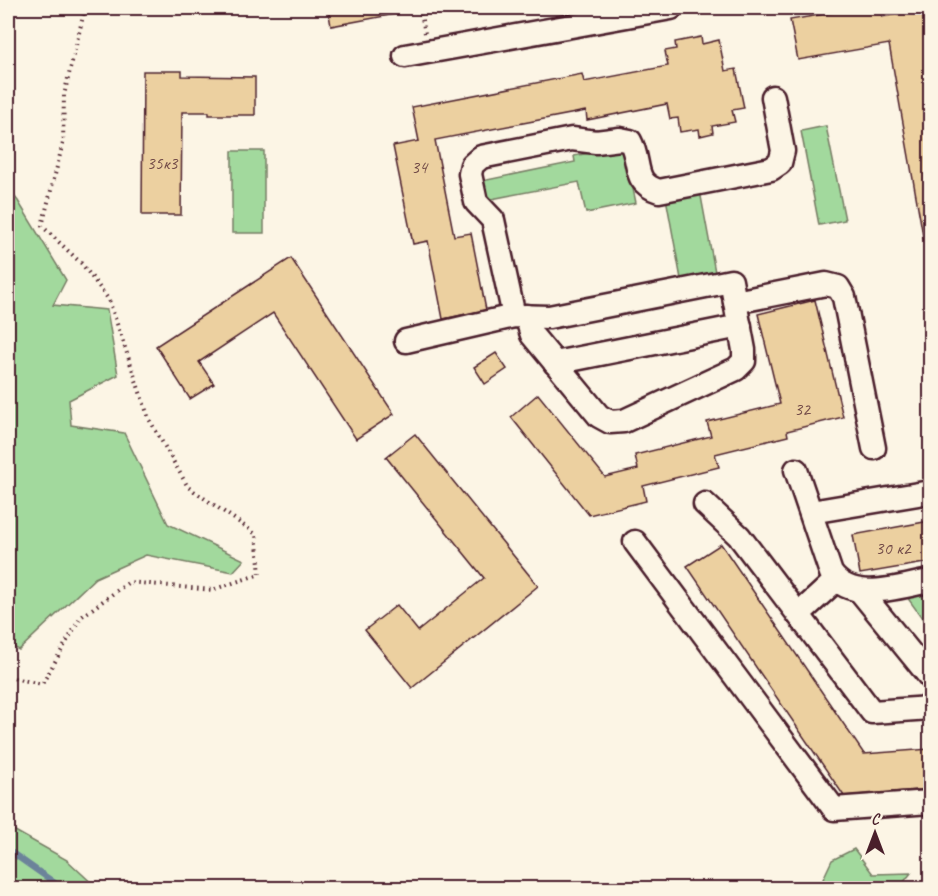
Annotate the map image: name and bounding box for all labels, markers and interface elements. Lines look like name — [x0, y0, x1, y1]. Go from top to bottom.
house number: 35к3 — [147, 152, 179, 174]
house number: 34 — [411, 156, 429, 178]
house number: 32 — [794, 398, 812, 420]
house number: 30 к2 — [875, 537, 913, 559]
north arrow — [845, 803, 905, 863]
text: С — [871, 809, 881, 829]

